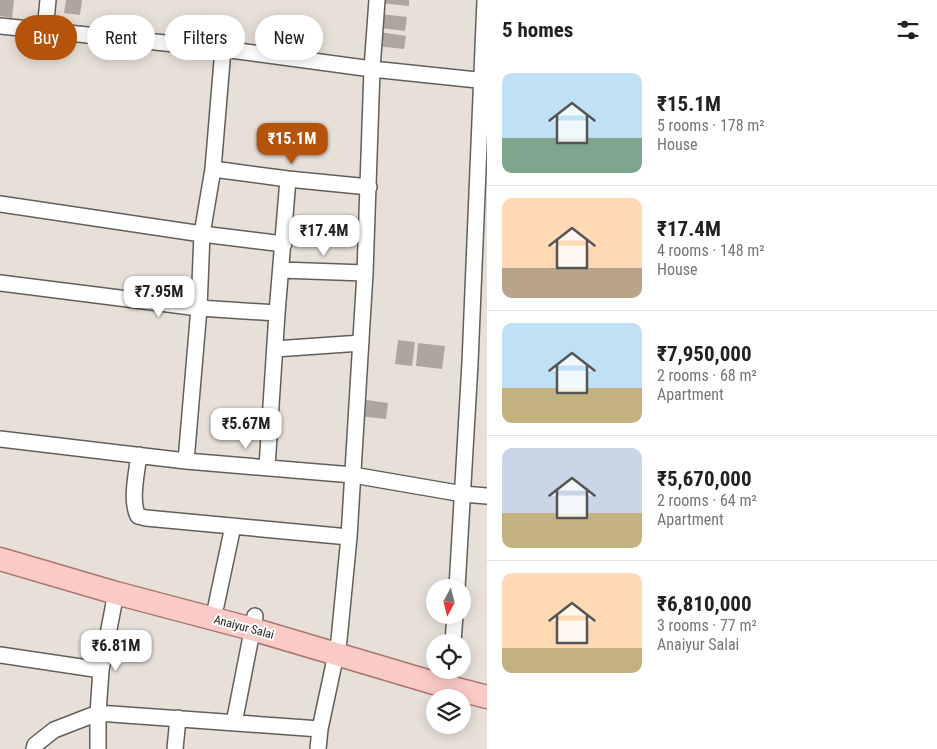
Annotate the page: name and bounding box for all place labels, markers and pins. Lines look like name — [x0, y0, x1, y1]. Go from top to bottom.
pin: ₹15.1M — [251, 122, 333, 165]
pin: ₹17.4M — [283, 214, 365, 257]
pin: ₹7.95M — [118, 276, 200, 318]
pin: ₹5.67M — [205, 408, 287, 450]
pin: ₹6.81M — [75, 630, 157, 672]

